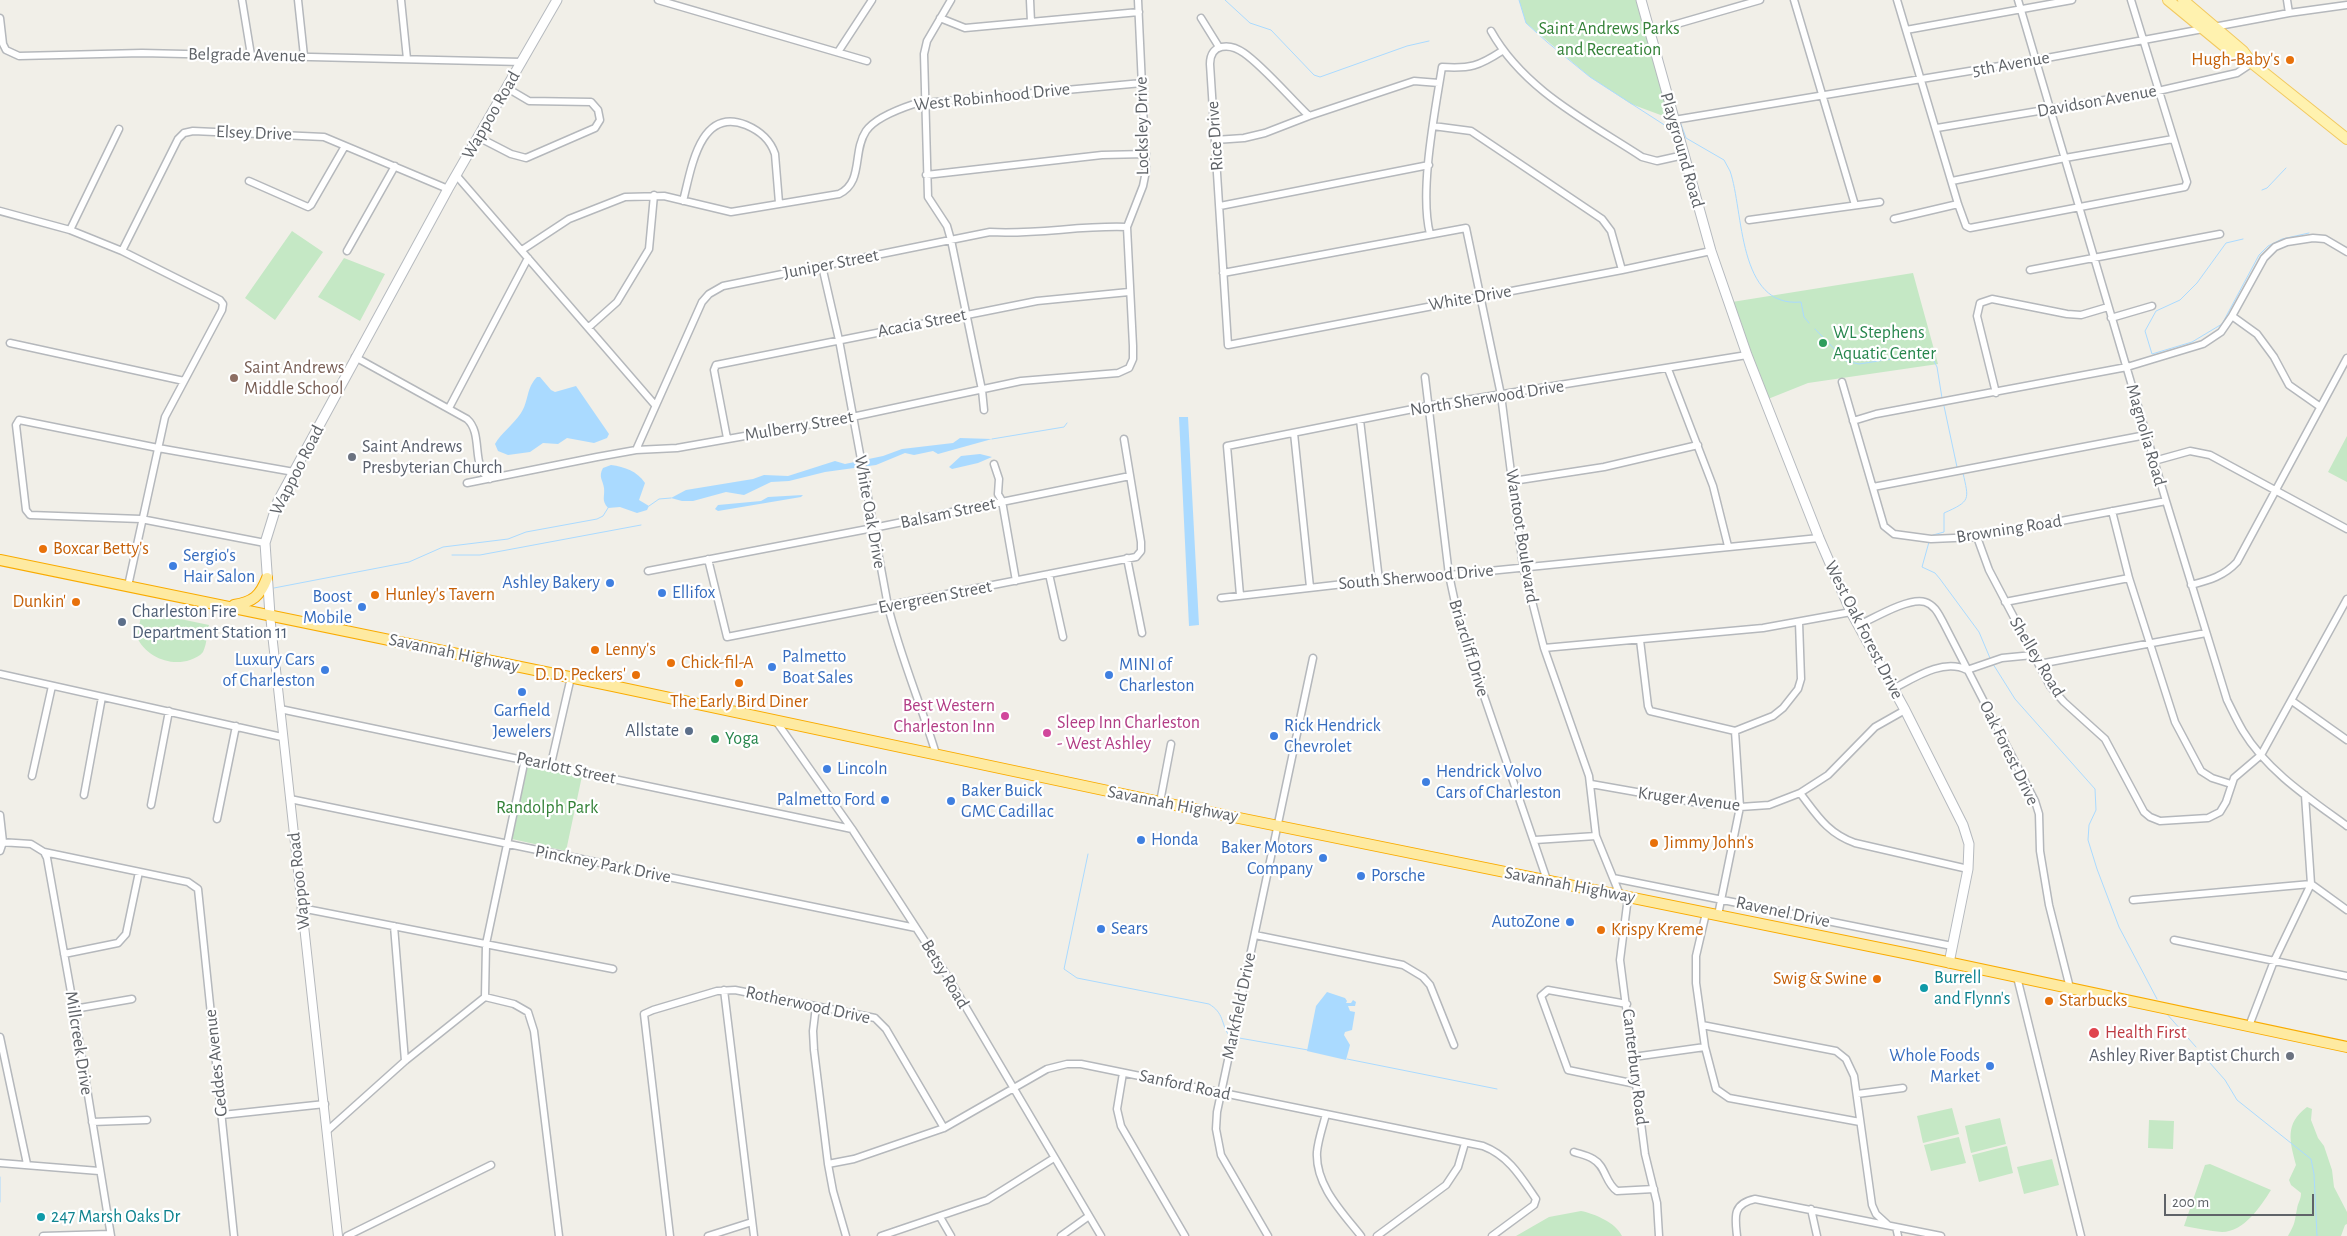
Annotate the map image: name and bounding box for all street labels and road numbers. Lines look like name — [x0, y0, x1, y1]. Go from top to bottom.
street label: Belgrade Avenue — [188, 43, 306, 67]
street label: 5th Avenue — [1971, 47, 2051, 81]
street label: Wappoo Road — [457, 67, 525, 163]
street label: Locksley Drive — [1130, 76, 1154, 176]
street label: West Robinhood Drive — [913, 78, 1071, 116]
street label: Davidson Avenue — [2036, 80, 2158, 122]
street label: Playground Road — [1655, 90, 1709, 210]
street label: Rice Drive — [1202, 100, 1228, 172]
street label: Elsey Drive — [216, 121, 292, 145]
street label: Juniper Street — [781, 244, 881, 284]
street label: White Drive — [1427, 280, 1513, 316]
street label: Acacia Street — [876, 304, 968, 342]
street label: North Sherwood Drive — [1408, 375, 1566, 421]
street label: Magnolia Road — [2121, 381, 2171, 489]
street label: Mulberry Street — [743, 406, 855, 446]
street label: Wappoo Road — [265, 421, 329, 519]
street label: White Oak Drive — [849, 454, 891, 570]
street label: Wantoot Boulevard — [1501, 468, 1543, 604]
street label: Balsam Street — [898, 492, 998, 534]
street label: Browning Road — [1955, 510, 2063, 548]
street label: West Oak Forest Drive — [1820, 557, 1908, 703]
street label: South Sherwood Drive — [1338, 559, 1494, 595]
street label: Evergreen Street — [876, 575, 994, 619]
street label: Briarcliff Drive — [1444, 597, 1494, 699]
street label: Shelley Road — [2005, 613, 2069, 701]
street label: Savannah Highway — [387, 629, 521, 677]
street label: Oak Forest Drive — [1974, 697, 2044, 809]
street label: Pearlott Street — [514, 747, 618, 789]
street label: Savannah Highway — [1106, 781, 1240, 827]
street label: Kruger Avenue — [1637, 782, 1741, 816]
street label: Wappoo Road — [283, 831, 315, 931]
street label: Pinckney Park Drive — [533, 840, 673, 888]
street label: Savannah Highway — [1503, 862, 1637, 908]
street label: Ravenel Drive — [1734, 891, 1832, 933]
street label: Betsy Road — [916, 936, 974, 1012]
street label: Markfield Drive — [1217, 951, 1261, 1061]
street label: Rotherwood Drive — [744, 981, 872, 1029]
street label: Millcreek Drive — [60, 989, 98, 1097]
street label: Geddes Avenue — [200, 1008, 232, 1118]
street label: Canterbury Road — [1617, 1008, 1653, 1126]
street label: Sanford Road — [1137, 1065, 1233, 1105]

